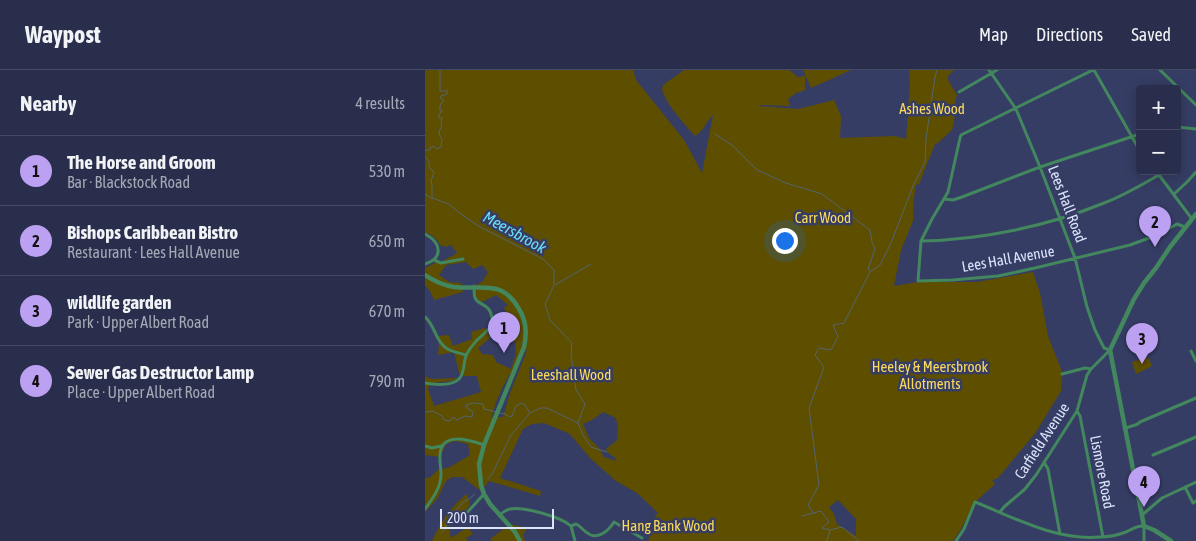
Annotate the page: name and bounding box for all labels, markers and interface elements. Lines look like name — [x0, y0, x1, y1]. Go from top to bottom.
text: Waypost — [25, 21, 101, 48]
text: Map — [979, 24, 1008, 45]
text: Directions — [1036, 24, 1103, 45]
text: Saved — [1131, 24, 1171, 45]
map controls — [1136, 85, 1181, 175]
button: + — [1136, 85, 1181, 130]
text: Nearby — [20, 91, 76, 115]
text: 4 results — [355, 94, 405, 112]
park label: Ashes Wood — [899, 100, 965, 117]
button: − — [1136, 130, 1181, 175]
text: The Horse and Groom — [67, 151, 216, 173]
text: 1 — [32, 162, 40, 180]
text: 530 m — [369, 162, 405, 180]
street label: Lees Hall Road — [1045, 163, 1090, 245]
text: Bar · Blackstock Road — [67, 173, 190, 191]
pin: 2 — [1139, 206, 1171, 247]
water label: Meersbrook — [480, 207, 550, 257]
park label: Carr Wood — [795, 209, 851, 226]
text: Bishops Caribbean Bistro — [67, 221, 238, 243]
your location — [772, 228, 798, 254]
text: 2 — [32, 232, 40, 250]
text: 650 m — [369, 232, 405, 250]
street label: Lees Hall Avenue — [960, 242, 1056, 275]
text: Restaurant · Lees Hall Avenue — [67, 243, 240, 261]
text: wildlife garden — [67, 291, 172, 313]
text: 3 — [32, 302, 40, 320]
text: 670 m — [369, 302, 405, 320]
pin: 1 — [488, 312, 520, 353]
text: Park · Upper Albert Road — [67, 313, 209, 331]
pin: 3 — [1126, 323, 1158, 364]
park label: Heeley & Meersbrook Allotments — [872, 358, 989, 392]
text: Sewer Gas Destructor Lamp — [67, 361, 254, 383]
park label: Leeshall Wood — [531, 366, 611, 383]
text: 4 — [32, 372, 40, 390]
text: 790 m — [369, 372, 405, 390]
text: Place · Upper Albert Road — [67, 383, 215, 401]
street label: Carfield Avenue — [1011, 399, 1072, 482]
street label: Lismore Road — [1087, 434, 1118, 510]
pin: 4 — [1128, 466, 1160, 507]
scale bar — [440, 506, 554, 529]
text: 200 m — [447, 510, 479, 526]
park label: Hang Bank Wood — [621, 517, 715, 534]

